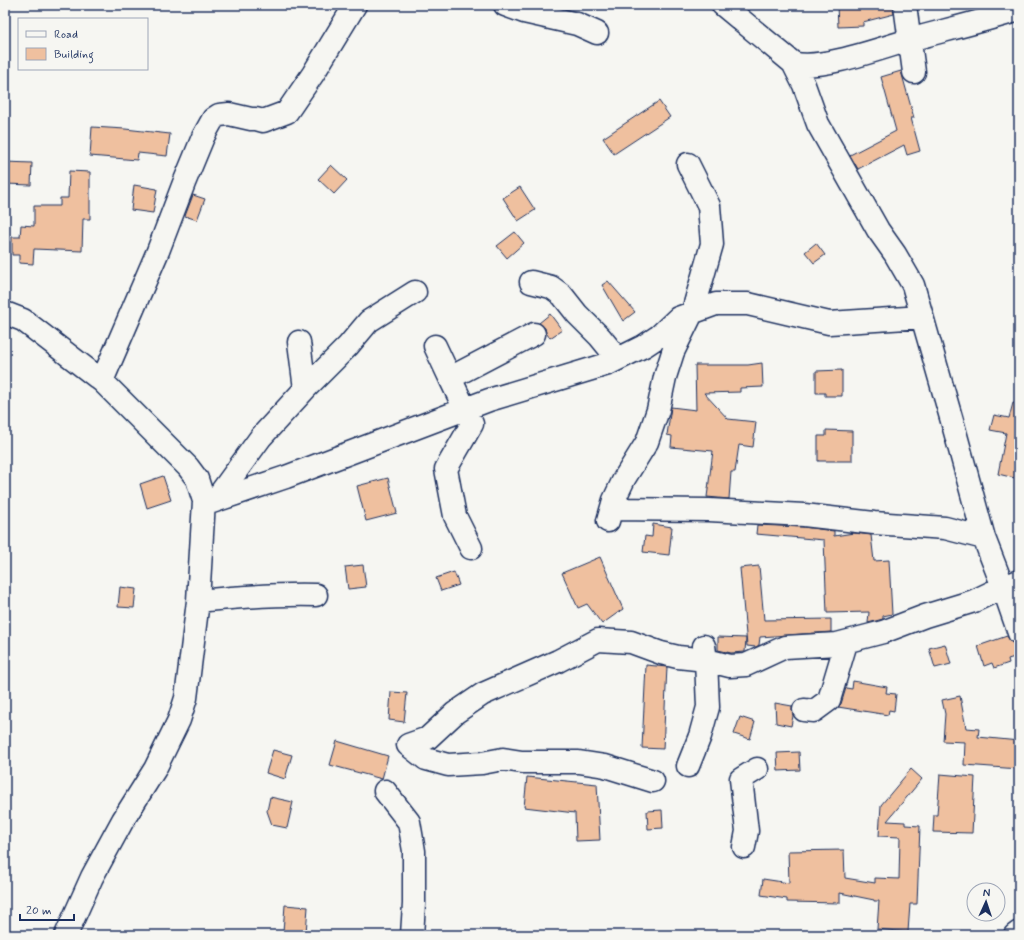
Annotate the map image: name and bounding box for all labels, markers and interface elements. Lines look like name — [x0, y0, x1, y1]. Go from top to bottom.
legend — [18, 18, 148, 70]
text: Road — [54, 27, 78, 43]
text: Building — [54, 47, 94, 64]
north arrow — [966, 882, 1006, 922]
text: N — [982, 886, 990, 900]
scale bar — [20, 896, 74, 922]
text: 20 m — [26, 903, 52, 919]

